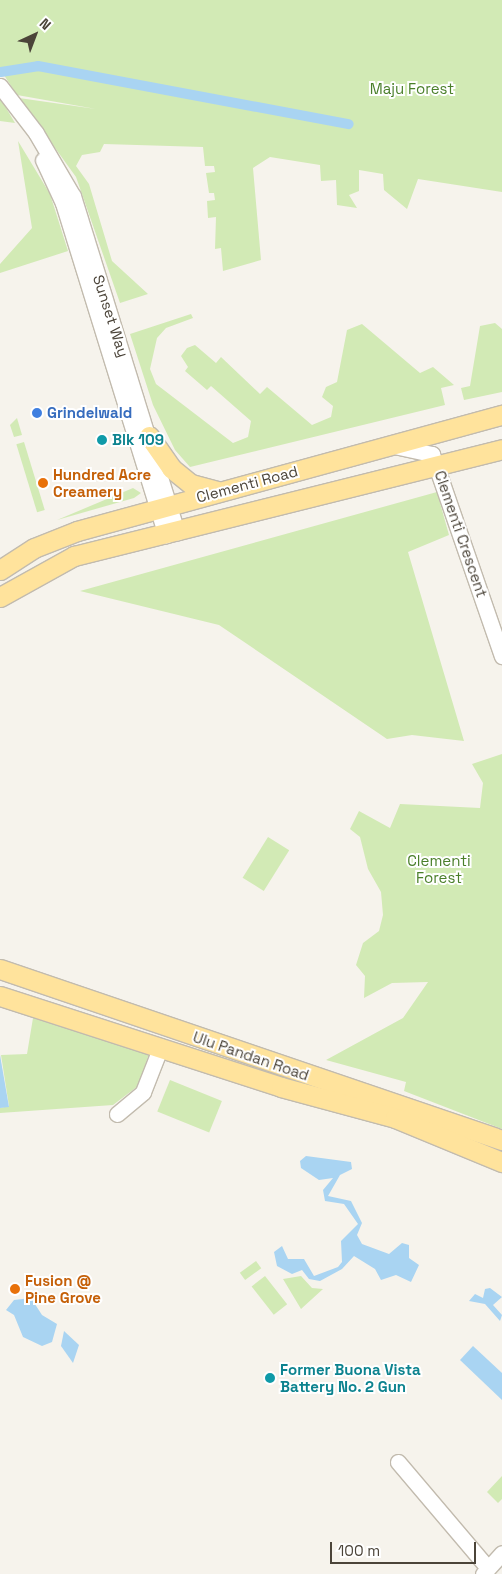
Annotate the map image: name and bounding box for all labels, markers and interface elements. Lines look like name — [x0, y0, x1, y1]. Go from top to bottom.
north arrow — [10, 10, 60, 60]
text: N — [36, 14, 55, 34]
park label: Maju Forest — [370, 80, 454, 98]
street label: Sunset Way — [89, 273, 133, 359]
place label: Grindelwald — [47, 404, 132, 422]
marker: Grindelwald — [31, 407, 43, 419]
place label: Blk 109 — [112, 431, 164, 449]
marker: Blk 109 — [96, 434, 108, 446]
street label: Clementi Road — [194, 462, 300, 506]
place label: Hundred Acre Creamery — [53, 465, 151, 500]
street label: Clementi Crescent — [431, 468, 491, 600]
marker: Hundred Acre Creamery — [37, 477, 49, 489]
park label: Clementi Forest — [407, 851, 471, 886]
street label: Ulu Pandan Road — [191, 1028, 311, 1084]
place label: Fusion @ Pine Grove — [25, 1271, 101, 1306]
marker: Fusion @ Pine Grove — [9, 1283, 21, 1295]
place label: Former Buona Vista Battery No. 2 Gun — [280, 1360, 421, 1395]
marker: Former Buona Vista Battery No. 2 Gun — [264, 1372, 276, 1384]
scale bar — [332, 1532, 478, 1564]
text: 100 m — [338, 1541, 380, 1560]

